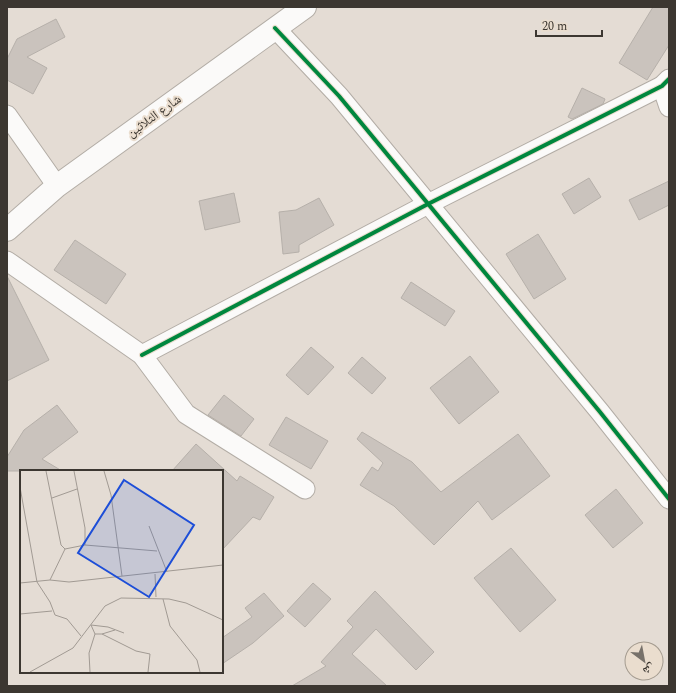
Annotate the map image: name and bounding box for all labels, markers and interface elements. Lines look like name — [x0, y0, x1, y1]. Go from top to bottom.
scale bar — [536, 12, 602, 38]
text: 20 m — [542, 17, 567, 36]
street label: شارع الثلاثين — [123, 89, 185, 143]
inset map — [20, 470, 223, 673]
north arrow — [624, 641, 664, 681]
text: ش — [639, 659, 658, 680]

